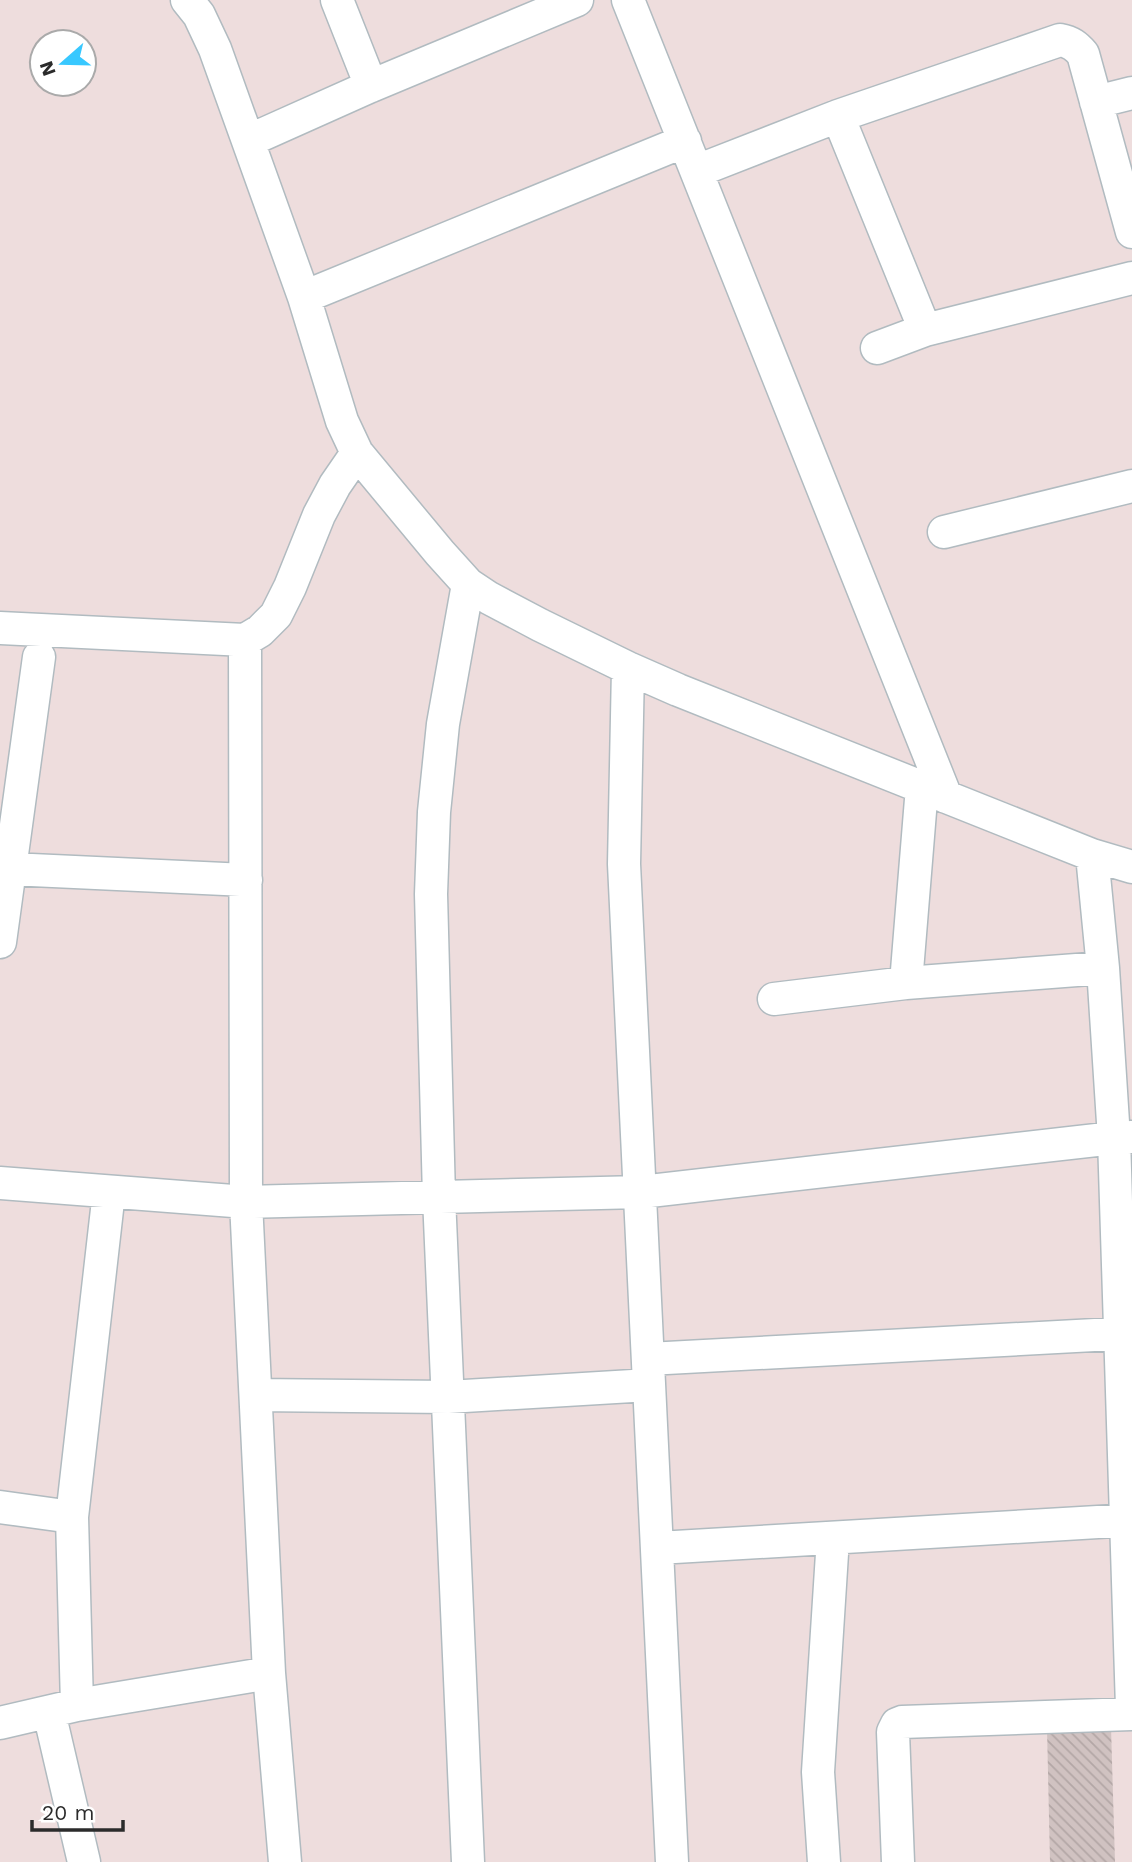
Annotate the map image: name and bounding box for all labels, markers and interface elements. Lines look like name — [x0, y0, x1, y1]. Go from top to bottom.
north arrow — [28, 28, 98, 98]
text: N — [34, 58, 61, 79]
scale bar — [32, 1788, 122, 1832]
text: 20 m — [42, 1800, 94, 1825]

